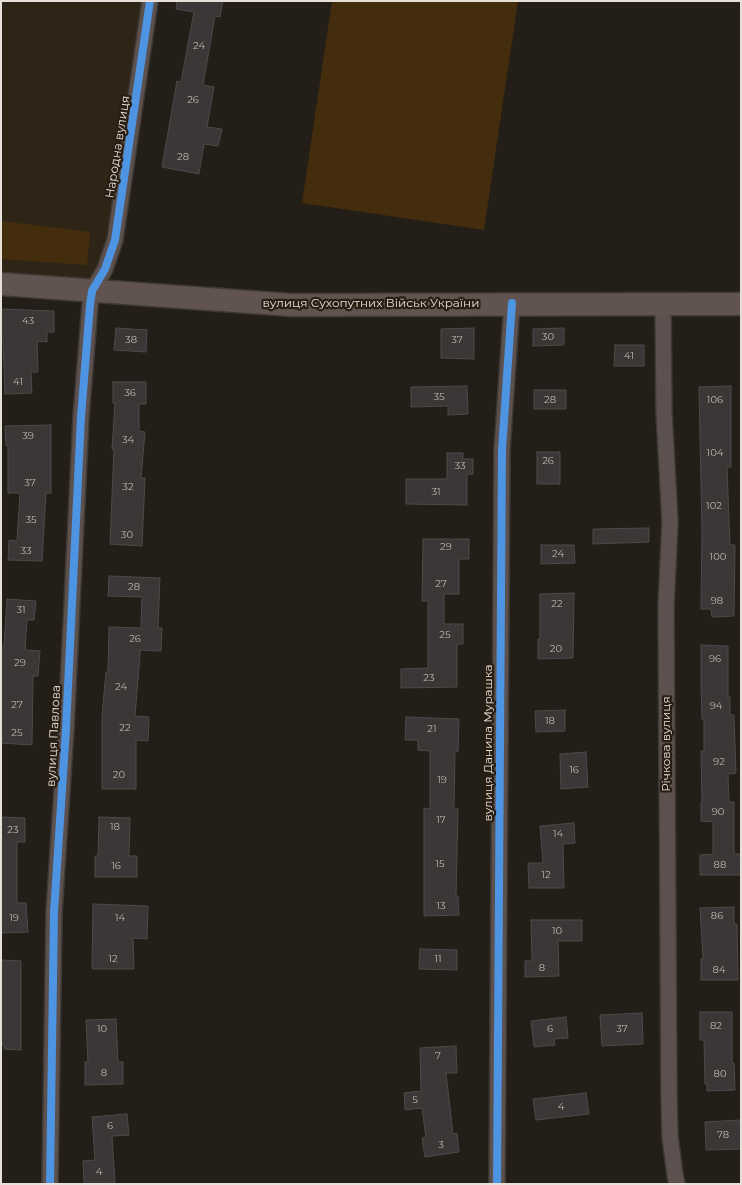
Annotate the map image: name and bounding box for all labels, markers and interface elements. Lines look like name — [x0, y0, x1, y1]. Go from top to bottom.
house number: 24 — [193, 40, 205, 52]
house number: 26 — [187, 94, 199, 106]
street label: Народна вулиця — [103, 95, 133, 199]
house number: 28 — [177, 151, 189, 163]
street label: вулиця Сухопутних Військ України — [263, 296, 479, 310]
house number: 43 — [22, 315, 34, 327]
house number: 30 — [542, 331, 554, 343]
house number: 38 — [125, 334, 137, 346]
house number: 37 — [451, 334, 463, 346]
house number: 41 — [624, 350, 634, 362]
house number: 41 — [13, 376, 23, 388]
house number: 36 — [124, 387, 136, 399]
house number: 35 — [433, 391, 445, 403]
house number: 28 — [544, 394, 556, 406]
house number: 106 — [707, 394, 723, 406]
house number: 39 — [22, 430, 34, 442]
house number: 34 — [122, 434, 134, 446]
house number: 104 — [707, 447, 723, 459]
house number: 26 — [542, 455, 554, 467]
house number: 33 — [454, 460, 466, 472]
house number: 37 — [24, 477, 36, 489]
house number: 32 — [122, 481, 134, 493]
house number: 31 — [431, 486, 441, 498]
house number: 102 — [706, 500, 722, 512]
house number: 35 — [25, 514, 37, 526]
house number: 30 — [121, 529, 133, 541]
house number: 29 — [440, 541, 452, 553]
house number: 33 — [20, 545, 32, 557]
house number: 24 — [552, 548, 564, 560]
house number: 100 — [710, 551, 726, 563]
house number: 27 — [435, 578, 447, 590]
house number: 28 — [128, 581, 140, 593]
house number: 98 — [711, 595, 723, 607]
house number: 22 — [551, 598, 563, 610]
house number: 31 — [16, 604, 26, 616]
house number: 25 — [439, 629, 451, 641]
house number: 26 — [129, 633, 141, 645]
house number: 20 — [550, 643, 562, 655]
house number: 96 — [709, 653, 721, 665]
house number: 29 — [14, 657, 26, 669]
street label: вулиця Данила Мурашка — [481, 664, 495, 822]
house number: 23 — [423, 672, 435, 684]
house number: 24 — [115, 681, 127, 693]
street label: вулиця Павлова — [44, 685, 64, 787]
street label: Річкова вулиця — [659, 696, 673, 792]
house number: 27 — [11, 699, 23, 711]
house number: 94 — [710, 700, 722, 712]
house number: 18 — [545, 715, 555, 727]
house number: 22 — [119, 722, 131, 734]
house number: 21 — [427, 723, 437, 735]
house number: 25 — [11, 727, 23, 739]
house number: 92 — [713, 756, 725, 768]
house number: 16 — [569, 764, 579, 776]
house number: 20 — [113, 769, 125, 781]
house number: 19 — [437, 774, 447, 786]
house number: 90 — [712, 806, 724, 818]
house number: 17 — [436, 814, 446, 826]
house number: 18 — [110, 821, 120, 833]
house number: 23 — [7, 824, 19, 836]
house number: 14 — [553, 828, 563, 840]
house number: 15 — [435, 858, 445, 870]
house number: 88 — [714, 859, 726, 871]
house number: 16 — [111, 860, 121, 872]
house number: 12 — [541, 869, 551, 881]
house number: 13 — [436, 900, 446, 912]
house number: 86 — [711, 910, 723, 922]
house number: 19 — [9, 912, 19, 924]
house number: 14 — [115, 912, 125, 924]
house number: 10 — [552, 925, 562, 937]
house number: 12 — [108, 953, 118, 965]
house number: 11 — [434, 953, 442, 965]
house number: 8 — [539, 962, 545, 974]
house number: 84 — [713, 964, 725, 976]
house number: 82 — [710, 1020, 722, 1032]
house number: 10 — [97, 1023, 107, 1035]
house number: 6 — [547, 1023, 553, 1035]
house number: 37 — [616, 1023, 628, 1035]
house number: 7 — [435, 1050, 441, 1062]
house number: 8 — [101, 1067, 107, 1079]
house number: 80 — [714, 1068, 726, 1080]
house number: 5 — [412, 1094, 418, 1106]
house number: 4 — [558, 1101, 564, 1113]
house number: 6 — [107, 1120, 113, 1132]
house number: 78 — [717, 1129, 729, 1141]
house number: 3 — [438, 1139, 444, 1151]
house number: 4 — [96, 1166, 102, 1178]

